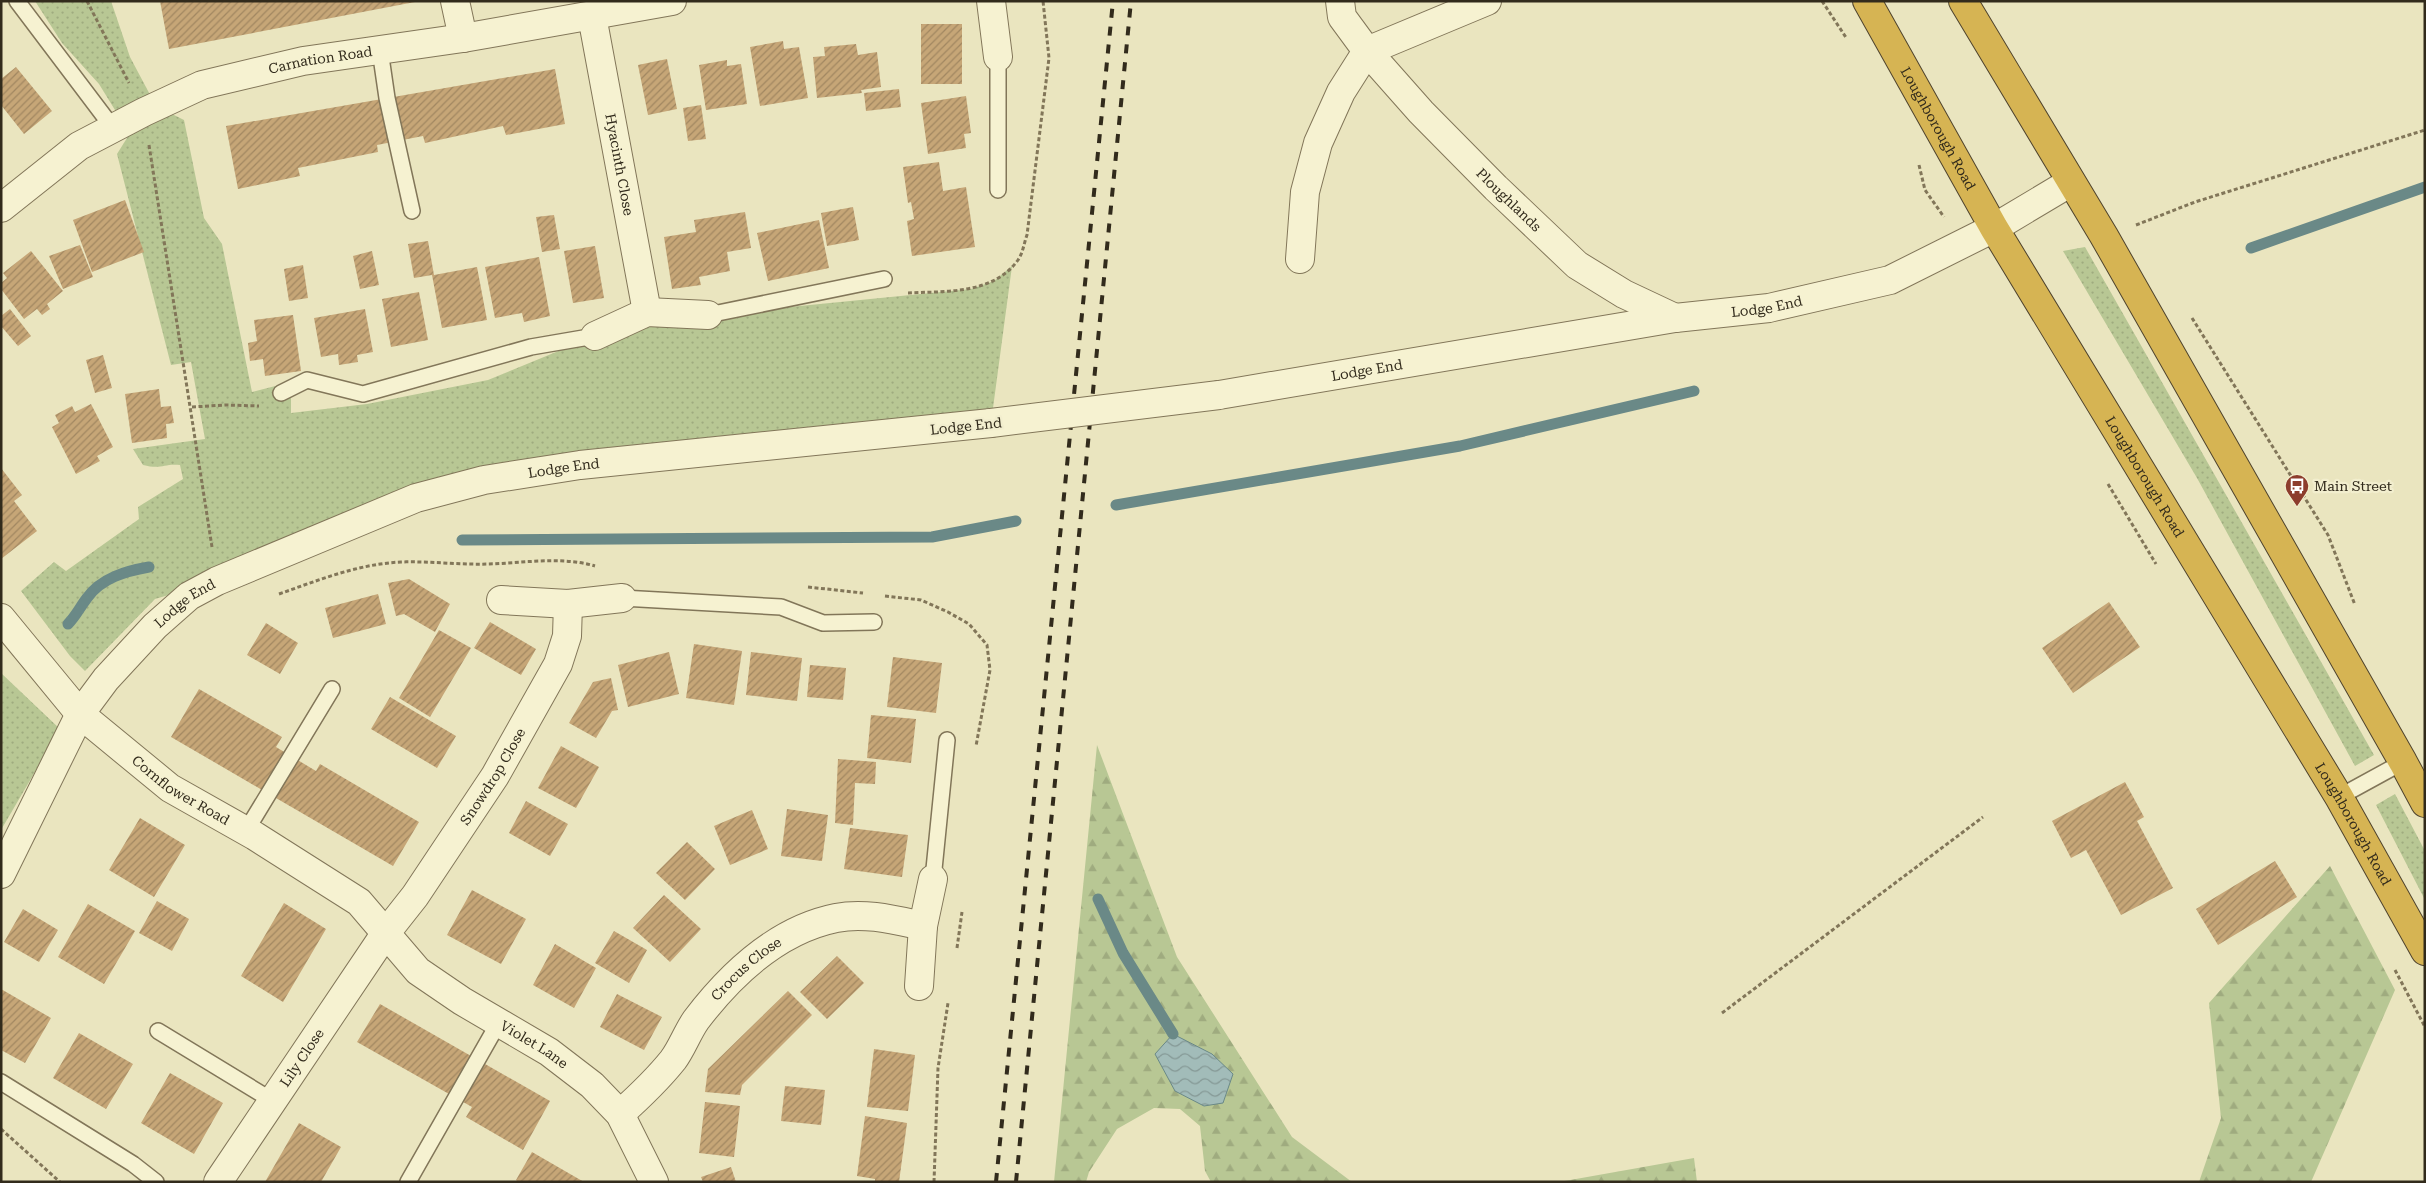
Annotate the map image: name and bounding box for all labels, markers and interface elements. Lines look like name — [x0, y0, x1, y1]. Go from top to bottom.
street label: Carnation Road — [267, 43, 373, 77]
street label: Loughborough Road — [1897, 64, 1979, 193]
street label: Hyacinth Close — [602, 112, 637, 217]
street label: Ploughlands — [1473, 165, 1545, 235]
street label: Lodge End — [1730, 293, 1804, 320]
street label: Lodge End — [1330, 356, 1404, 384]
street label: Loughborough Road — [2102, 413, 2188, 540]
street label: Lodge End — [929, 414, 1003, 438]
street label: Lodge End — [527, 455, 600, 481]
bus stop icon: Main Street — [2284, 473, 2310, 507]
place label: Main Street — [2314, 478, 2392, 494]
street label: Lodge End — [151, 575, 218, 631]
street label: Snowdrop Close — [457, 725, 528, 828]
street label: Cornflower Road — [129, 752, 232, 828]
street label: Loughborough Road — [2312, 760, 2395, 888]
street label: Crocus Close — [708, 933, 784, 1004]
street label: Violet Lane — [498, 1017, 571, 1072]
street label: Lily Close — [277, 1025, 327, 1090]

